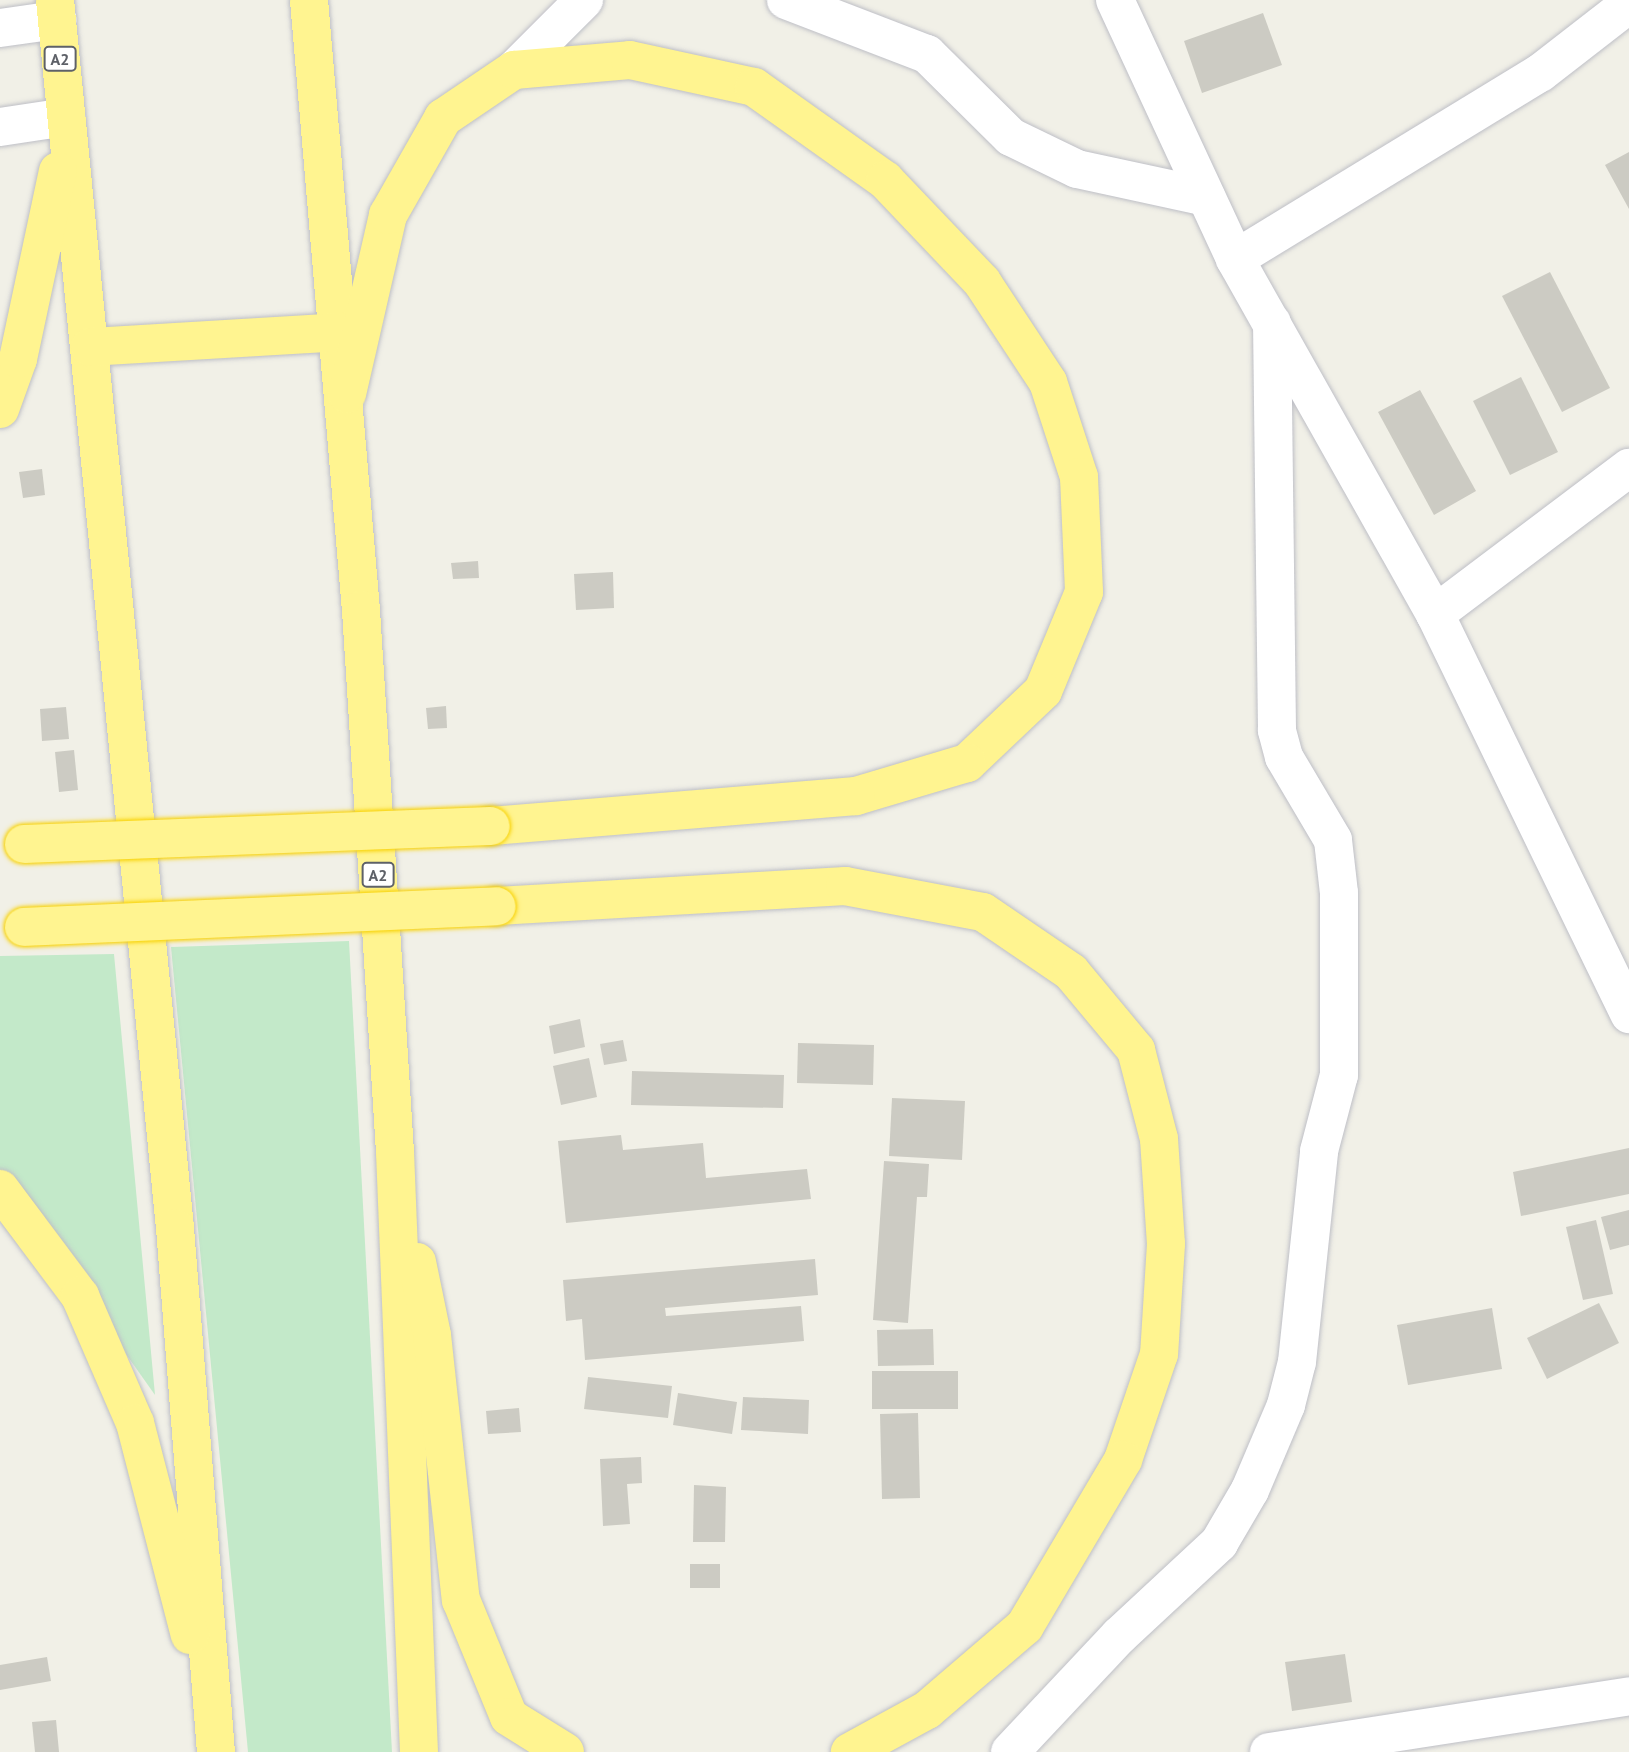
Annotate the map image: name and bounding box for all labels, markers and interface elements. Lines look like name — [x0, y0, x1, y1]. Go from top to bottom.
road number: A2 — [42, 46, 78, 72]
road number: A2 — [360, 862, 396, 888]

